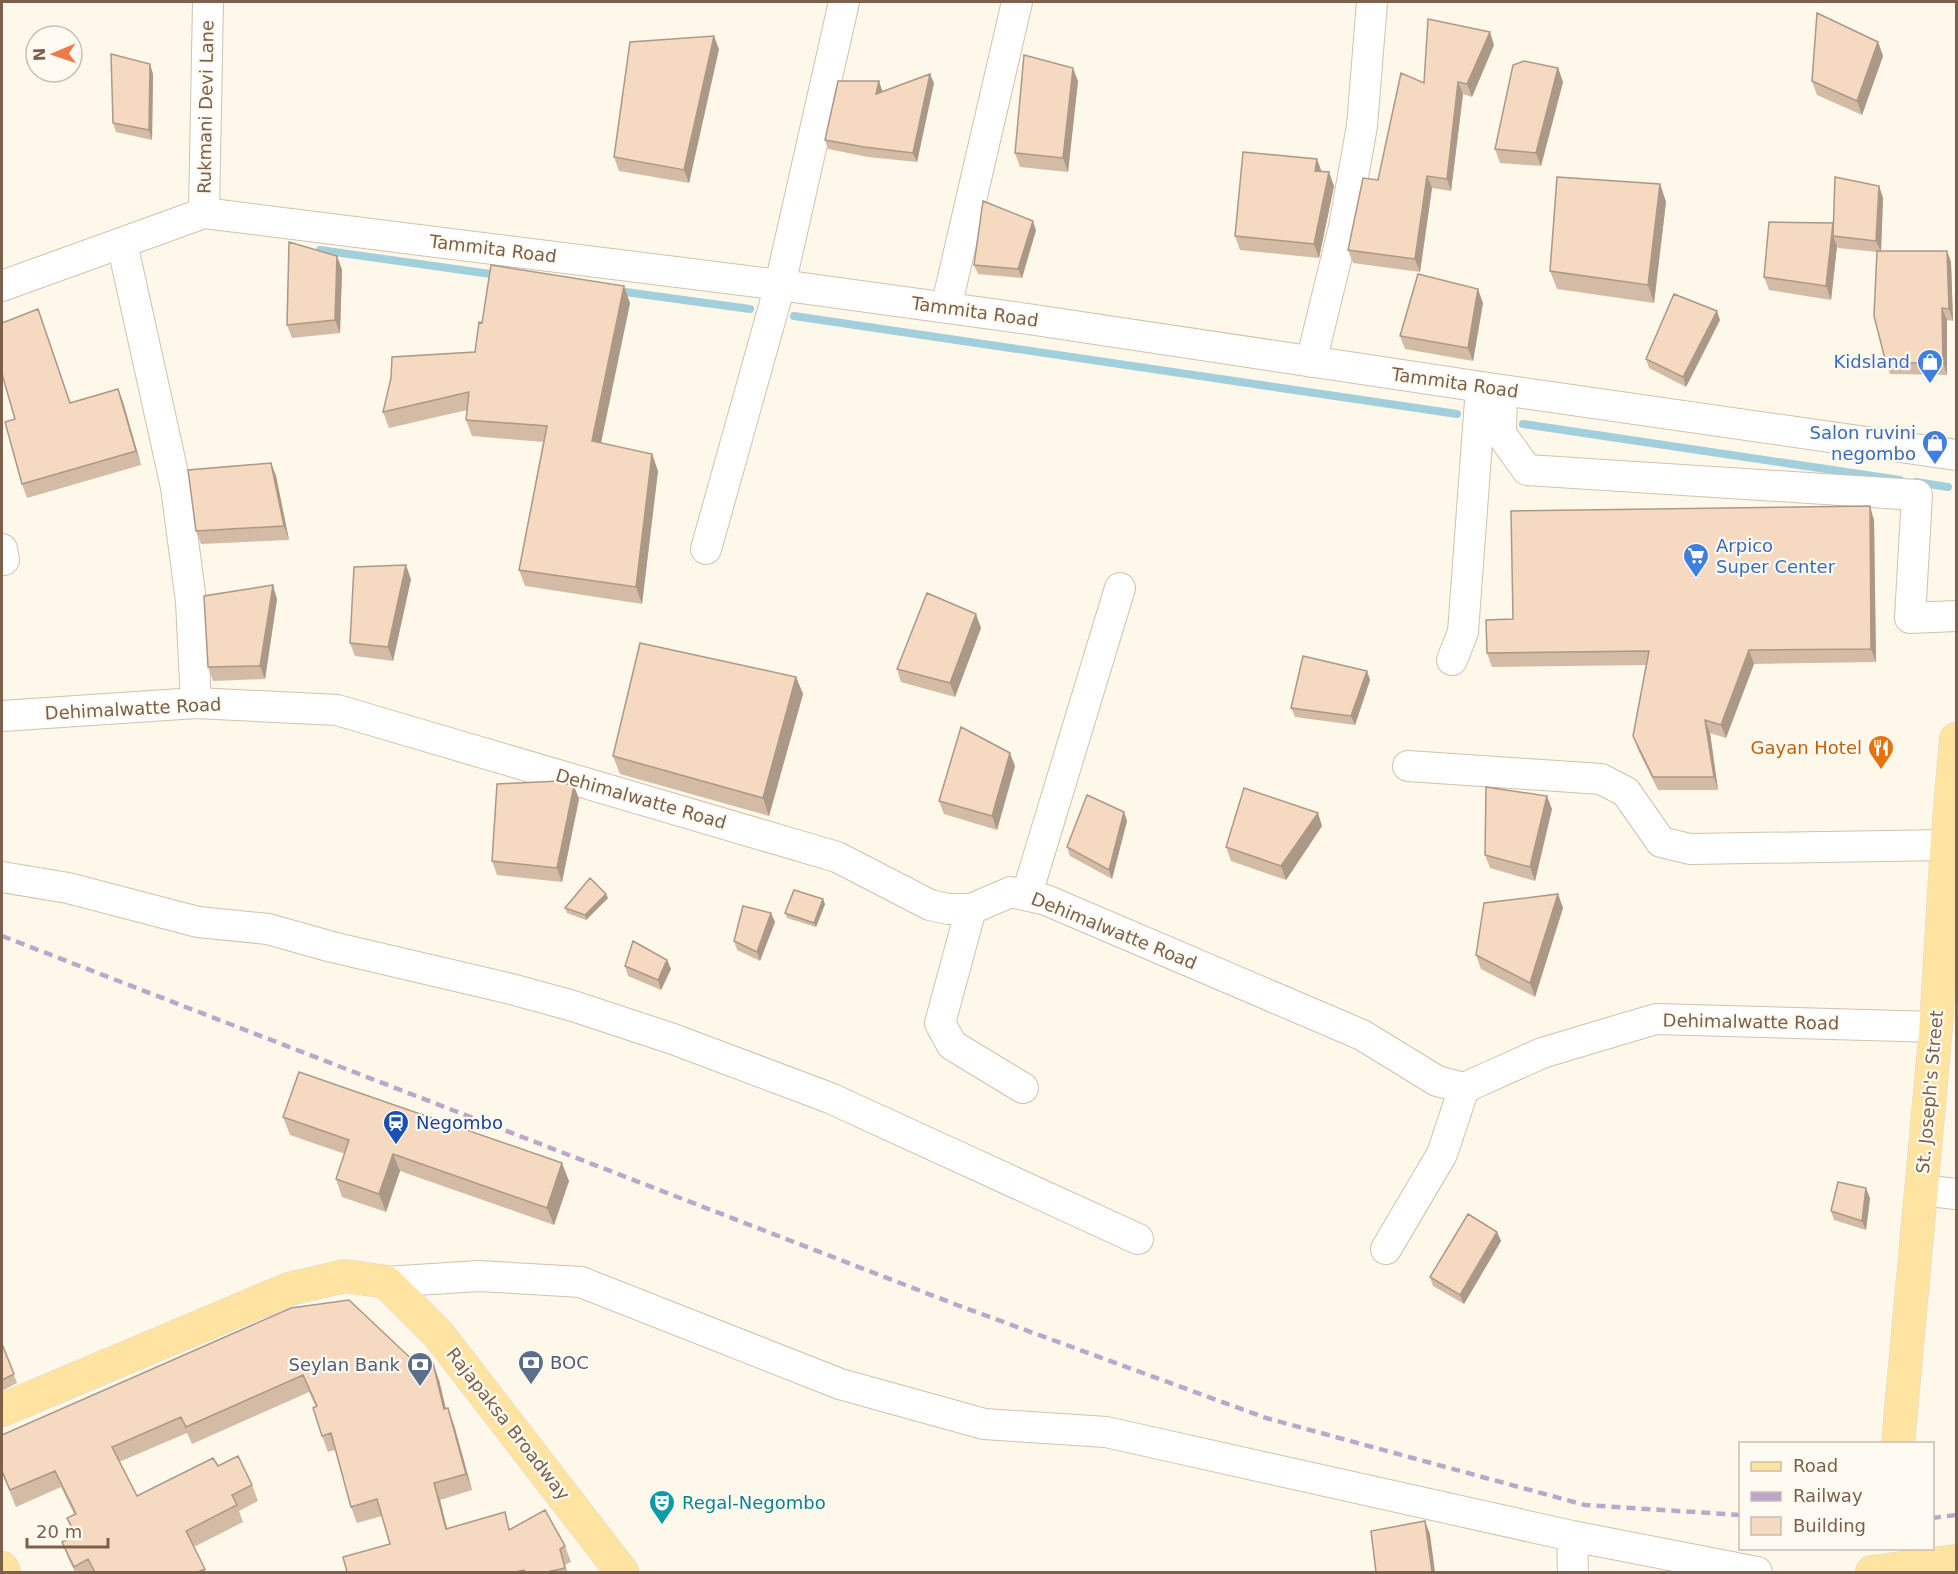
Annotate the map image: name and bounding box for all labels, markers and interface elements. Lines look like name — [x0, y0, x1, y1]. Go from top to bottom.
street label: Rukmani Devi Lane — [193, 20, 218, 194]
north arrow — [24, 24, 84, 84]
text: N — [30, 47, 49, 62]
street label: Tammita Road — [427, 230, 558, 267]
street label: Tammita Road — [909, 292, 1040, 331]
shop icon: Kidsland — [1915, 347, 1945, 385]
place label: Kidsland — [1834, 351, 1910, 372]
street label: Tammita Road — [1389, 363, 1520, 402]
place label: Salon ruvini negombo — [1810, 422, 1916, 464]
shop icon: Salon ruvini negombo — [1920, 428, 1950, 466]
place label: Arpico Super Center — [1716, 535, 1836, 577]
supermarket icon: Arpico Super Center — [1681, 541, 1711, 579]
street label: Dehimalwatte Road — [44, 693, 222, 724]
restaurant icon: Gayan Hotel — [1866, 733, 1896, 771]
place label: Gayan Hotel — [1751, 737, 1862, 758]
street label: Dehimalwatte Road — [553, 764, 729, 833]
street label: Dehimalwatte Road — [1028, 888, 1200, 973]
street label: Dehimalwatte Road — [1662, 1009, 1840, 1034]
street label: St. Joseph's Street — [1912, 1009, 1947, 1175]
station icon: Negombo — [381, 1108, 411, 1146]
place label: Negombo — [416, 1112, 503, 1133]
street label: Rajapaksa Broadway — [442, 1343, 575, 1504]
bank icon: BOC — [516, 1348, 546, 1386]
bank icon: Seylan Bank — [405, 1350, 435, 1388]
place label: BOC — [550, 1352, 589, 1373]
place label: Seylan Bank — [288, 1354, 401, 1375]
legend — [1739, 1442, 1934, 1550]
text: Road — [1793, 1455, 1838, 1476]
text: Railway — [1793, 1485, 1863, 1506]
theatre icon: Regal-Negombo — [647, 1488, 677, 1526]
place label: Regal-Negombo — [682, 1492, 826, 1513]
scale bar — [27, 1511, 108, 1549]
text: Building — [1793, 1515, 1866, 1536]
text: 20 m — [36, 1521, 82, 1542]

